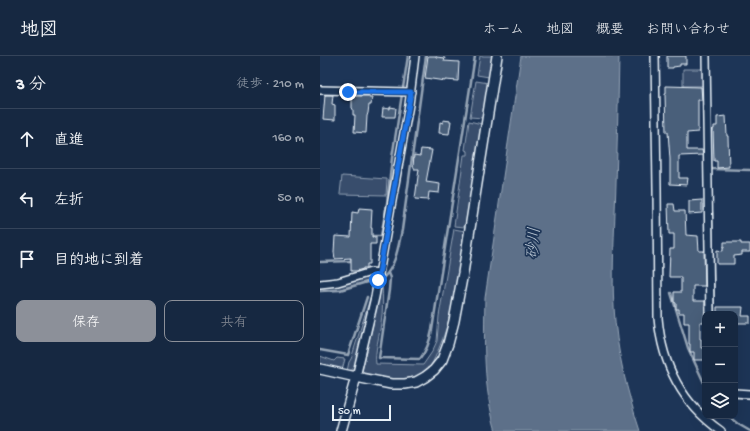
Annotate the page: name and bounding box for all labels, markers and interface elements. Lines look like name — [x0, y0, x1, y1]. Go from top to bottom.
text: 地図 — [20, 20, 58, 43]
text: ホーム — [483, 22, 524, 39]
text: 地図 — [546, 22, 574, 39]
text: 概要 — [596, 22, 624, 39]
text: お問い合わせ — [646, 22, 730, 39]
text: 3 分 — [16, 76, 46, 96]
text: 徒歩 · 210 m — [236, 77, 304, 92]
route end — [339, 83, 357, 101]
icon: ahead — [16, 128, 38, 150]
text: 160 m — [272, 131, 304, 146]
text: 直進 — [54, 132, 84, 150]
icon: left — [16, 188, 38, 210]
text: 50 m — [277, 191, 304, 206]
text: 左折 — [54, 192, 84, 210]
water label: 砂川 — [524, 227, 546, 260]
icon: arrive — [16, 248, 38, 270]
text: 目的地に到着 — [54, 252, 144, 270]
route start — [369, 271, 387, 289]
button: 保存 — [16, 300, 156, 342]
button: 共有 — [164, 300, 304, 342]
map controls — [702, 311, 738, 419]
button: + — [702, 311, 738, 347]
button: − — [702, 347, 738, 383]
button: layers — [702, 383, 738, 419]
scale bar — [332, 403, 391, 422]
text: 50 m — [338, 406, 360, 418]

